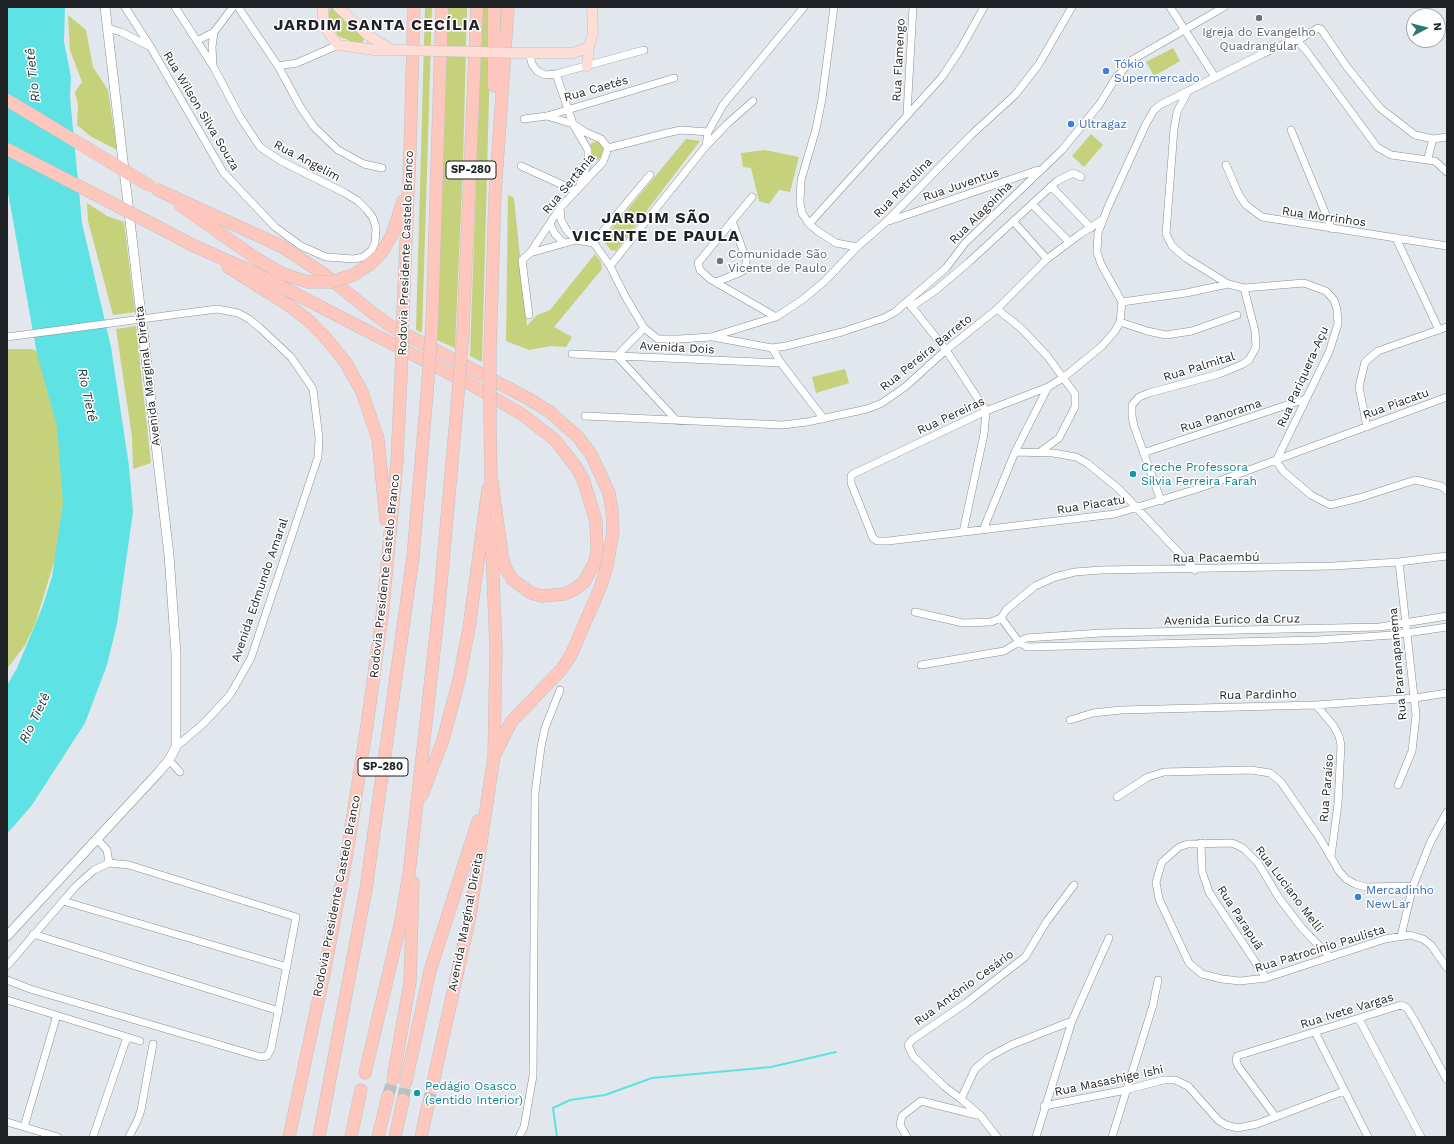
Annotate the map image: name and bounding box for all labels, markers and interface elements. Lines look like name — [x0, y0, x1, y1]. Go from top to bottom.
north arrow — [1406, 8, 1446, 48]
marker: Igreja do Evangelho Quadrangular — [1254, 13, 1264, 23]
district label: JARDIM SANTA CECÍLIA — [274, 15, 480, 35]
street label: Rua Flamengo — [890, 18, 908, 102]
text: N — [1430, 22, 1444, 31]
place label: Igreja do Evangelho Quadrangular — [1202, 25, 1316, 53]
water label: Rio Tietê — [22, 47, 44, 103]
street label: Rua Wilson Silva Souza — [160, 49, 242, 173]
place label: Tókio Supermercado — [1114, 57, 1200, 85]
marker: Tókio Supermercado — [1101, 66, 1111, 76]
street label: Rua Caetés — [562, 73, 630, 105]
place label: Ultragaz — [1079, 117, 1127, 131]
marker: Ultragaz — [1066, 119, 1076, 129]
street label: Rua Angelim — [271, 137, 343, 185]
street label: Rodovia Presidente Castelo Branco — [395, 150, 417, 356]
street label: Rua Sertânia — [540, 151, 598, 217]
street label: Rua Petrolina — [871, 155, 935, 221]
road number: SP-280 — [446, 161, 496, 179]
street label: Rua Juventus — [921, 165, 1001, 205]
street label: Rua Alagoinha — [947, 179, 1015, 247]
street label: Rua Morrinhos — [1281, 204, 1367, 230]
district label: JARDIM SÃO VICENTE DE PAULA — [572, 208, 740, 246]
place label: Comunidade São Vicente de Paulo — [728, 247, 827, 275]
marker: Comunidade São Vicente de Paulo — [715, 256, 725, 266]
street label: Avenida Marginal Direita — [132, 305, 164, 447]
street label: Rua Pereira Barreto — [877, 312, 975, 394]
street label: Rua Pariquera-Açu — [1274, 324, 1332, 430]
street label: Avenida Dois — [639, 339, 715, 357]
street label: Rua Palmital — [1161, 349, 1237, 385]
water label: Rio Tietê — [74, 367, 100, 423]
street label: Rua Piacatu — [1361, 385, 1431, 423]
street label: Rua Pereiras — [915, 394, 987, 438]
street label: Rua Panorama — [1179, 396, 1263, 436]
place label: Creche Professora Silvia Ferreira Farah — [1141, 460, 1257, 488]
marker: Creche Professora Silvia Ferreira Farah — [1128, 469, 1138, 479]
street label: Rodovia Presidente Castelo Branco — [367, 473, 403, 679]
street label: Rua Piacatu — [1056, 492, 1126, 518]
street label: Avenida Edmundo Amaral — [229, 516, 291, 664]
street label: Rua Pacaembú — [1172, 550, 1260, 566]
street label: Rua Paranapanema — [1386, 607, 1410, 721]
street label: Avenida Eurico da Cruz — [1164, 612, 1300, 628]
street label: Rua Pardinho — [1219, 687, 1297, 703]
water label: Rio Tietê — [16, 690, 54, 746]
street label: Rua Paraíso — [1317, 753, 1337, 823]
road number: SP-280 — [358, 758, 408, 776]
street label: Rodovia Presidente Castelo Branco — [310, 794, 364, 998]
street label: Rua Luciano Melli — [1252, 843, 1326, 935]
street label: Avenida Marginal Direita — [445, 851, 487, 993]
street label: Rua Parapuã — [1214, 883, 1266, 953]
place label: Mercadinho NewLar — [1366, 883, 1434, 911]
marker: Mercadinho NewLar — [1353, 892, 1363, 902]
street label: Rua Patrocínio Paulista — [1253, 922, 1387, 976]
street label: Rua Antônio Cesário — [912, 947, 1016, 1029]
street label: Rua Ivete Vargas — [1299, 990, 1395, 1032]
street label: Rua Masashige Ishi — [1053, 1062, 1165, 1100]
place label: Pedágio Osasco (sentido Interior) — [425, 1079, 523, 1107]
marker: Pedágio Osasco (sentido Interior) — [412, 1088, 422, 1098]

